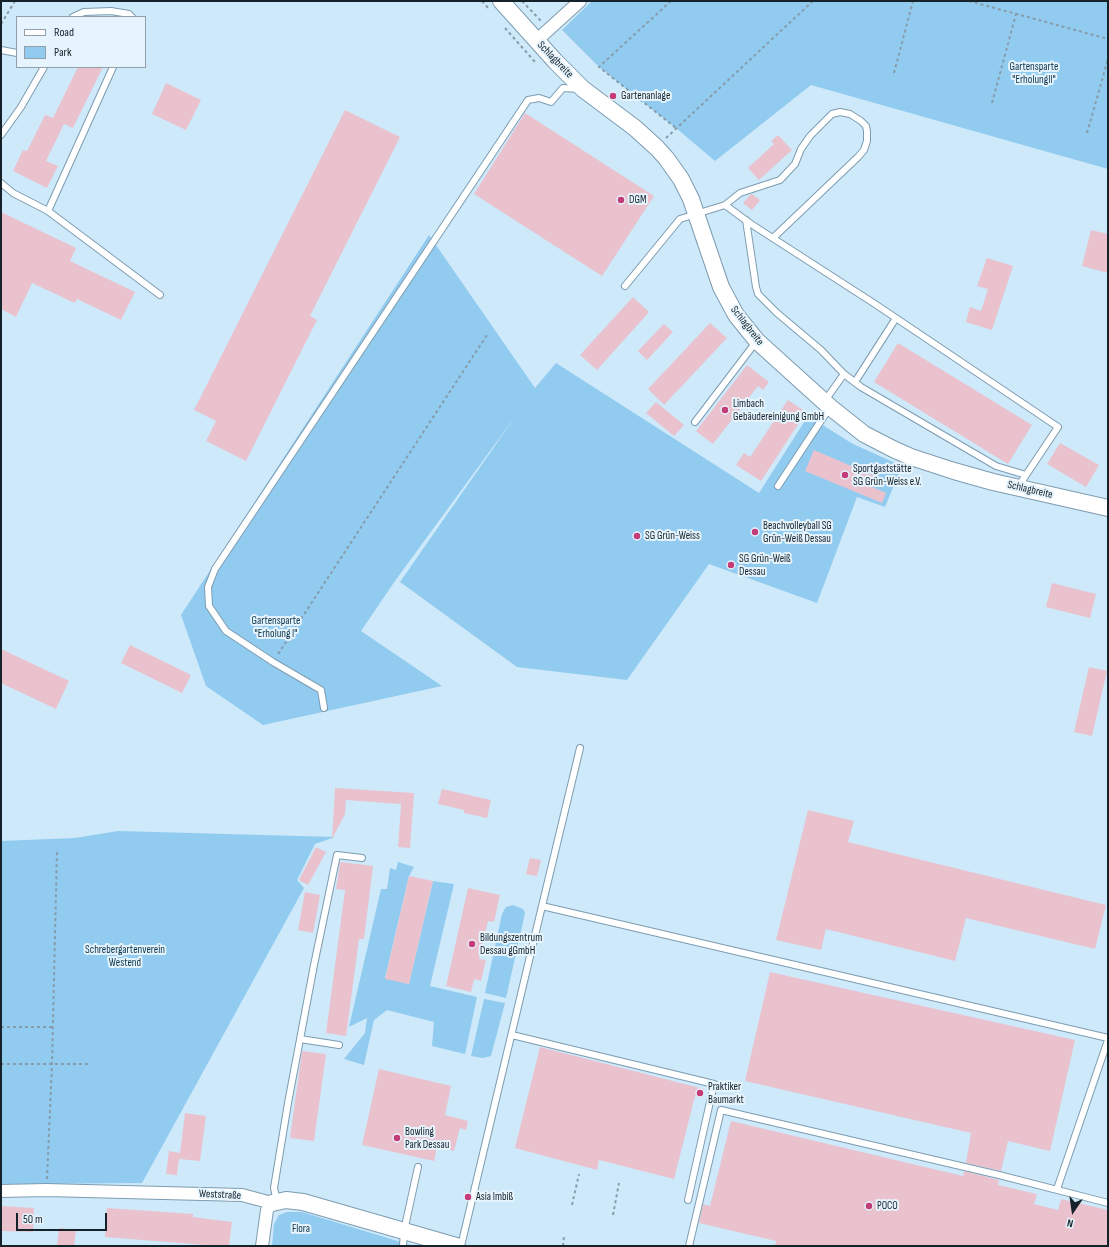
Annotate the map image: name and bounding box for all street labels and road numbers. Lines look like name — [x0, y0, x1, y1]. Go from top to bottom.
street label: Schlagbreite — [534, 39, 576, 81]
street label: Schlagbreite — [728, 304, 766, 348]
street label: Schlagbreite — [1006, 478, 1054, 502]
street label: Weststraße — [199, 1187, 241, 1203]

